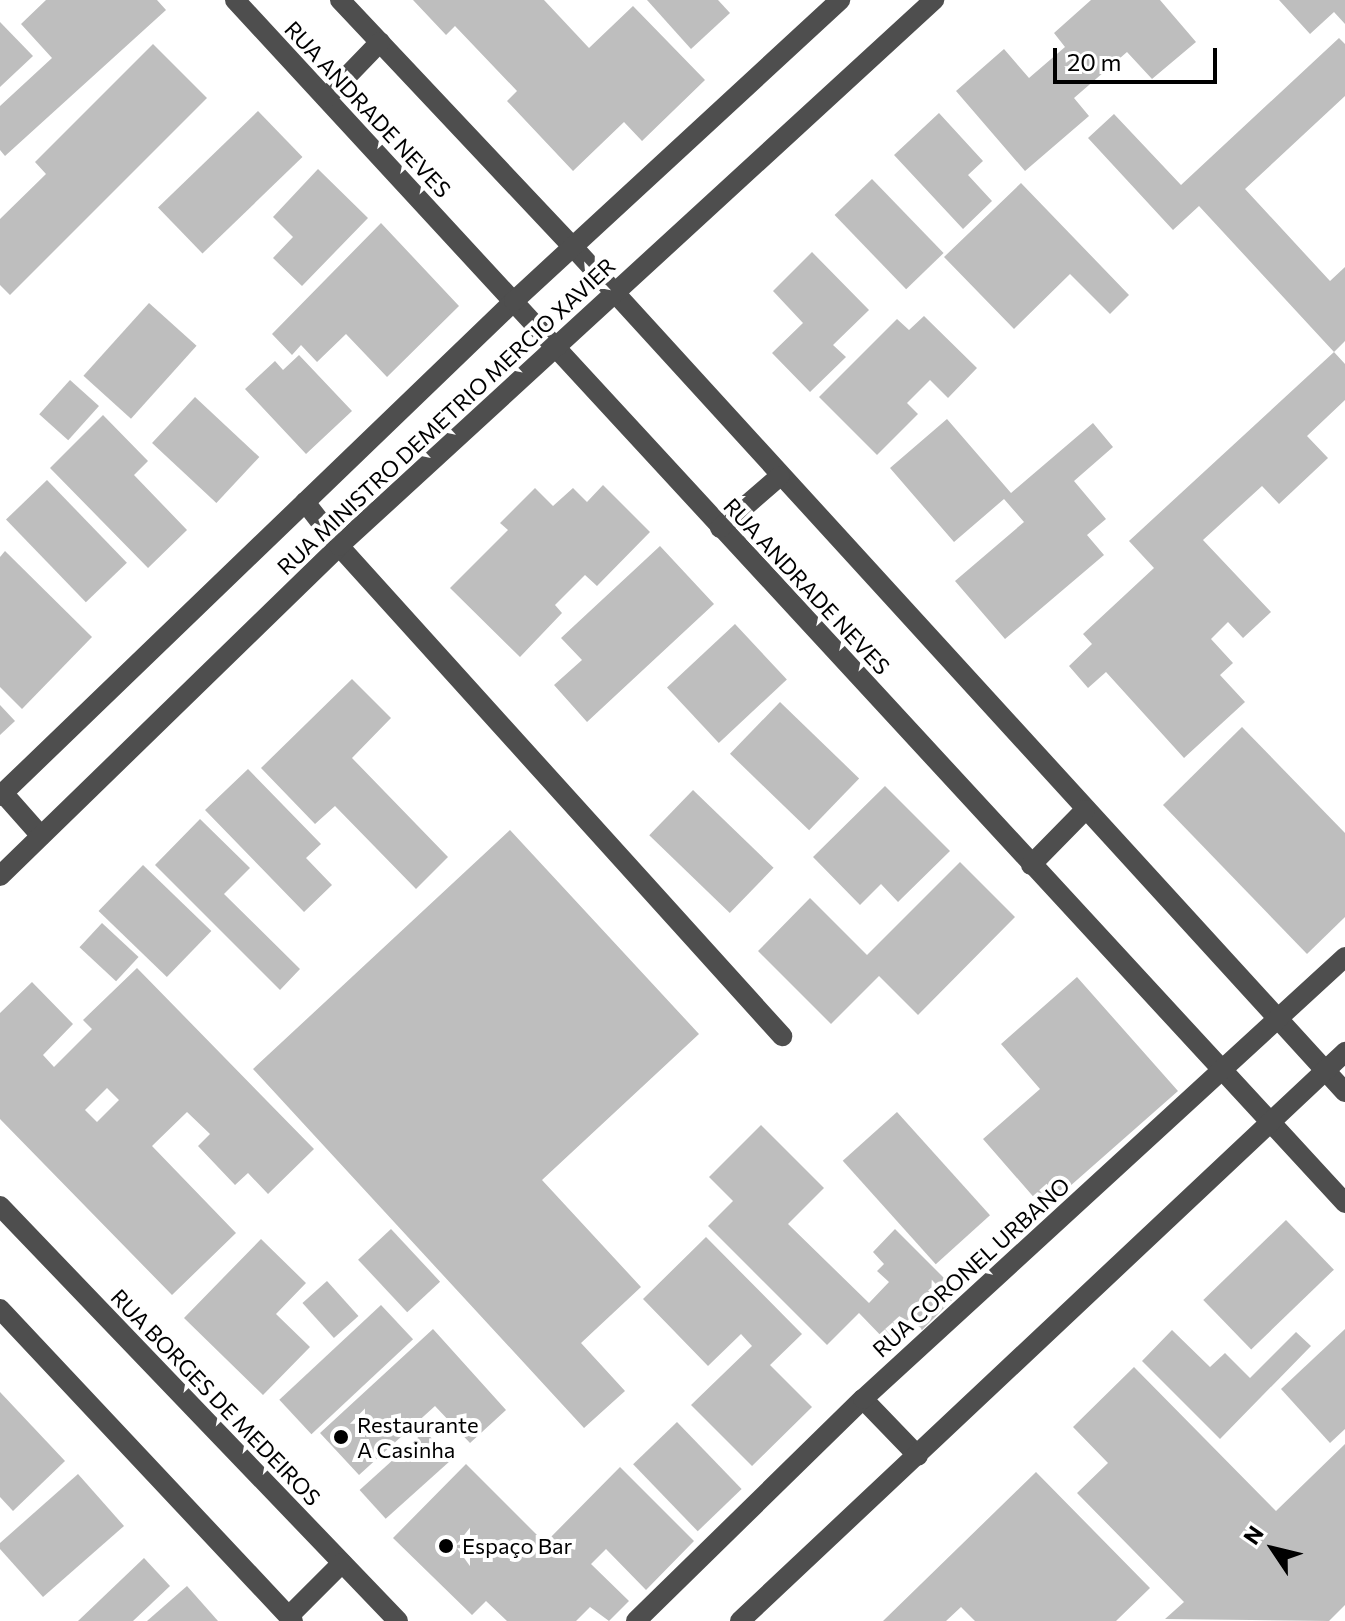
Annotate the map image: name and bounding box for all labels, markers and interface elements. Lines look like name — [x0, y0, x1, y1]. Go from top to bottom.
street label: RUA ANDRADE NEVES — [280, 15, 456, 203]
scale bar — [1057, 32, 1221, 82]
text: 20 m — [1067, 47, 1121, 76]
street label: RUA MINISTRO DEMETRIO MERCIO XAVIER — [272, 252, 620, 580]
street label: RUA ANDRADE NEVES — [719, 492, 895, 680]
street label: RUA CORONEL URBANO — [867, 1172, 1075, 1362]
street label: RUA BORGES DE MEDEIROS — [106, 1283, 326, 1511]
place label: Restaurante A Casinha — [357, 1411, 479, 1462]
marker: Restaurante A Casinha — [332, 1428, 350, 1446]
north arrow — [1233, 1509, 1313, 1589]
text: N — [1237, 1520, 1269, 1549]
place label: Espaço Bar — [462, 1533, 572, 1559]
marker: Espaço Bar — [437, 1537, 455, 1555]

